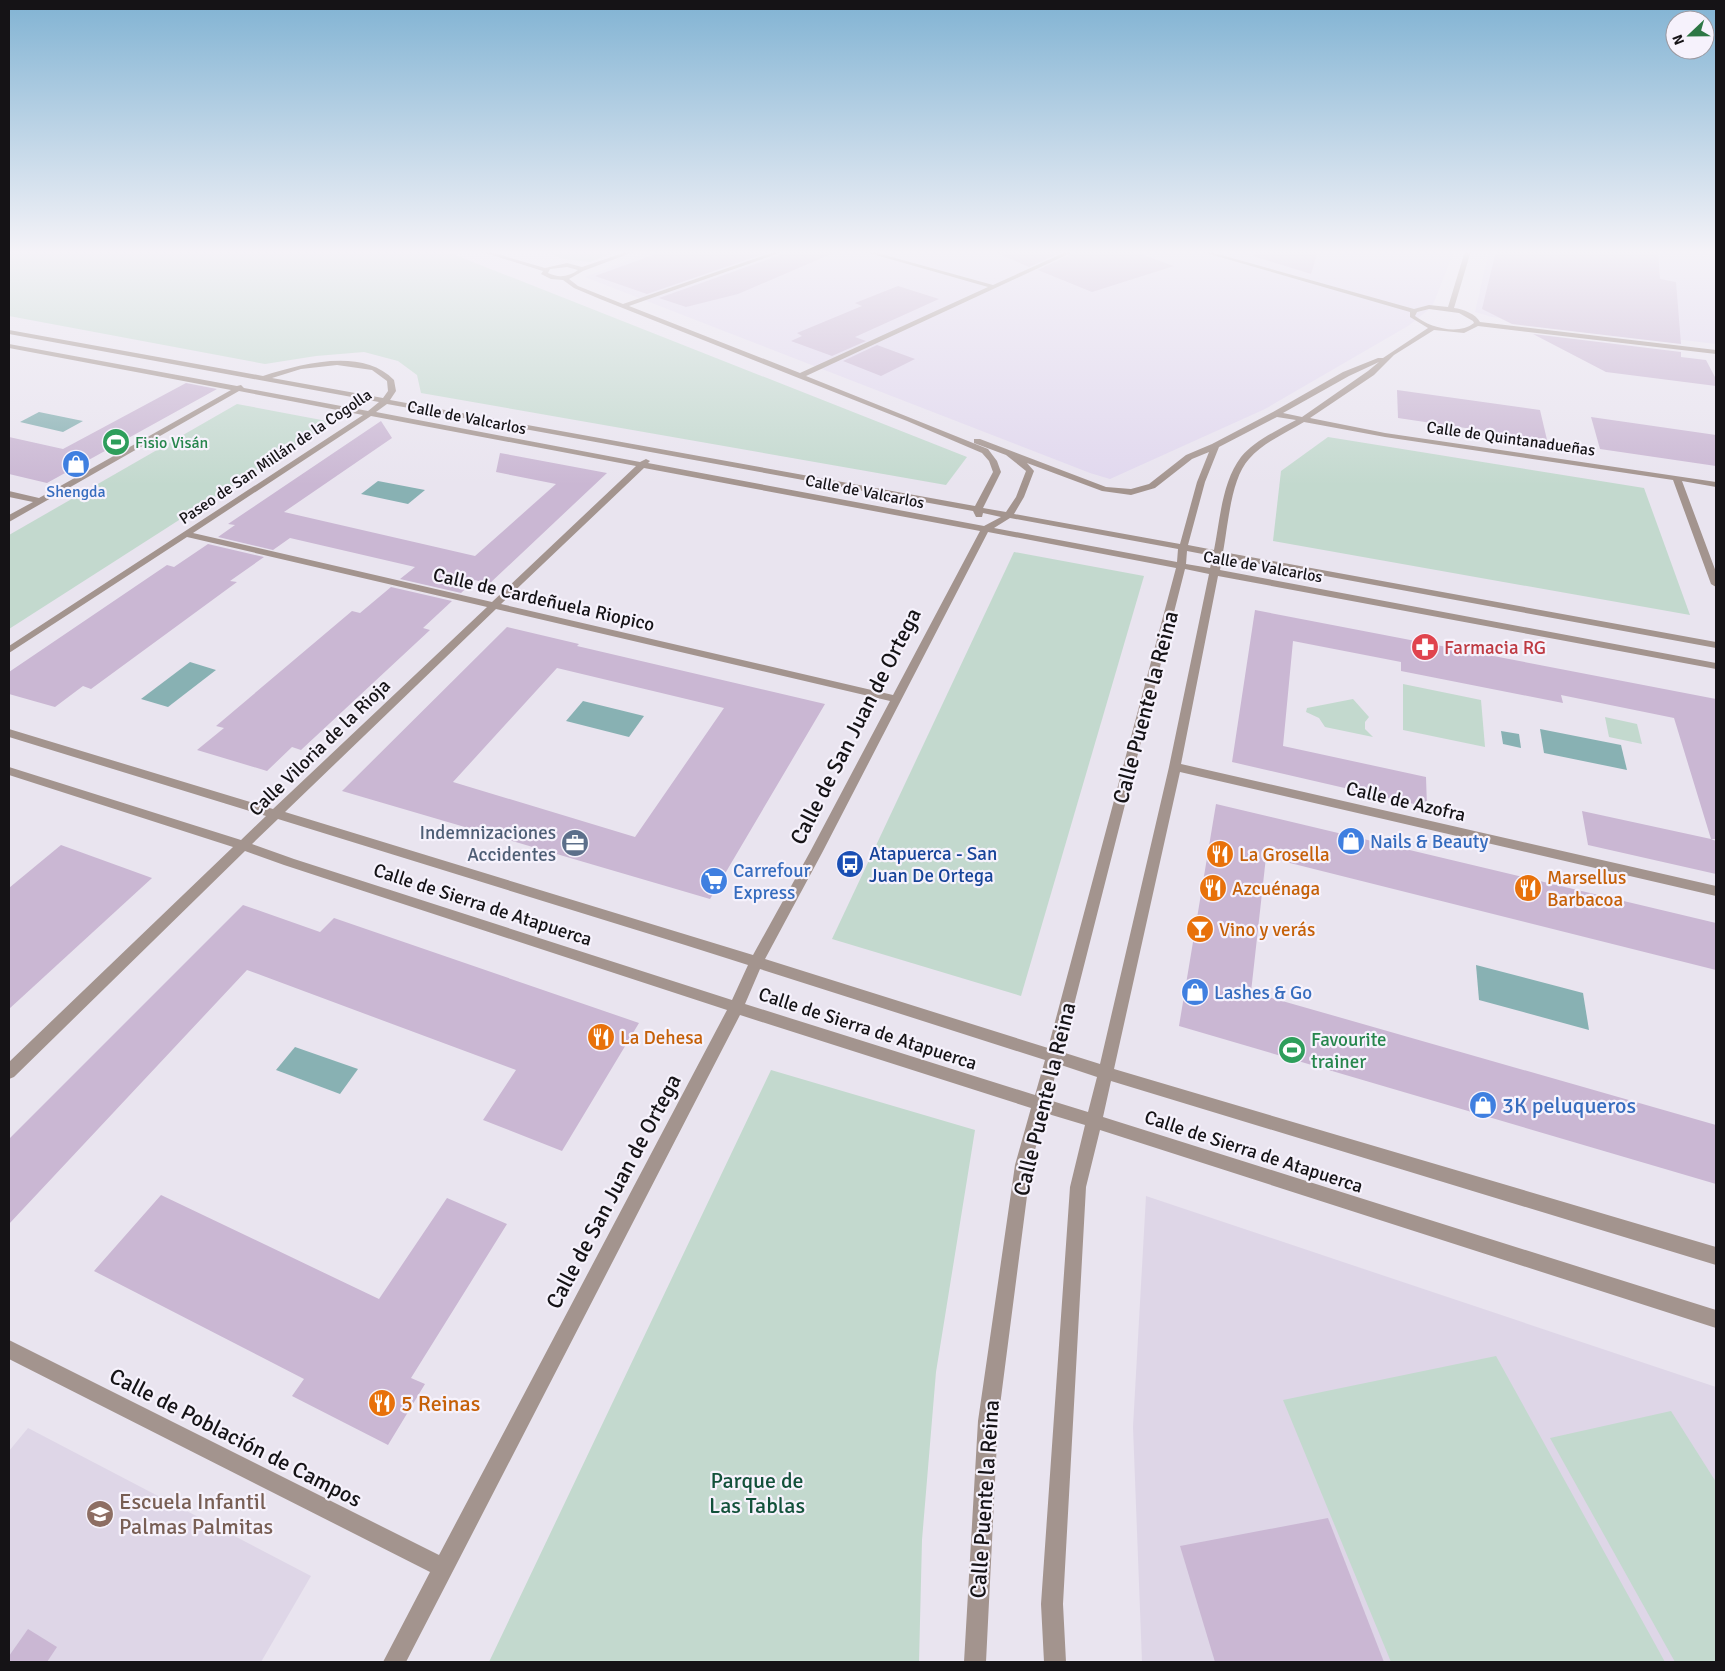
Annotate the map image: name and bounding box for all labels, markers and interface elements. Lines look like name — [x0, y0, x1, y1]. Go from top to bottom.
north arrow — [1665, 10, 1715, 60]
text: N — [1669, 32, 1688, 47]
street label: Paseo de San Millán de la Cogolla — [175, 385, 376, 529]
street label: Calle de Valcarlos — [406, 397, 528, 439]
street label: Calle de Quintanadueñas — [1425, 417, 1596, 461]
sports icon: Fisio Visán — [101, 427, 131, 457]
place label: Fisio Visán — [135, 433, 208, 453]
shop icon: Shengda — [61, 449, 91, 479]
street label: Calle de Valcarlos — [804, 471, 926, 513]
place label: Shengda — [46, 482, 106, 502]
street label: Calle de Valcarlos — [1202, 547, 1324, 587]
street label: Calle de Cardeñuela Riopico — [431, 563, 657, 637]
street label: Calle de San Juan de Ortega — [784, 603, 927, 849]
street label: Calle Puente la Reina — [1107, 608, 1184, 807]
pharmacy icon: Farmacia RG — [1410, 632, 1440, 662]
place label: Farmacia RG — [1444, 636, 1546, 660]
street label: Calle Viloria de la Rioja — [244, 674, 395, 822]
street label: Calle de Azofra — [1344, 777, 1468, 827]
place label: Indemnizaciones Accidentes — [419, 821, 556, 867]
shop icon: Nails & Beauty — [1336, 826, 1366, 856]
office icon: Indemnizaciones Accidentes — [560, 828, 590, 858]
place label: Nails & Beauty — [1370, 830, 1489, 854]
restaurant icon: La Grosella — [1205, 839, 1235, 869]
place label: Atapuerca - San Juan De Ortega — [869, 842, 997, 888]
place label: La Grosella — [1239, 843, 1330, 867]
bus stop icon: Atapuerca - San Juan De Ortega — [835, 849, 865, 879]
street label: Calle de Sierra de Atapuerca — [370, 858, 595, 952]
place label: Carrefour Express — [733, 859, 811, 905]
supermarket icon: Carrefour Express — [699, 866, 729, 896]
place label: Marsellus Barbacoa — [1547, 866, 1626, 912]
restaurant icon: Azcuénaga — [1198, 873, 1228, 903]
restaurant icon: Marsellus Barbacoa — [1513, 873, 1543, 903]
place label: Azcuénaga — [1232, 877, 1320, 901]
bar icon: Vino y verás — [1185, 914, 1215, 944]
place label: Vino y verás — [1219, 918, 1315, 942]
shop icon: Lashes & Go — [1180, 977, 1210, 1007]
place label: Lashes & Go — [1214, 981, 1312, 1005]
street label: Calle de Sierra de Atapuerca — [755, 982, 980, 1076]
street label: Calle Puente la Reina — [1007, 999, 1082, 1199]
restaurant icon: La Dehesa — [586, 1022, 616, 1052]
place label: La Dehesa — [620, 1026, 703, 1050]
place label: Favourite trainer — [1311, 1028, 1387, 1074]
sports icon: Favourite trainer — [1277, 1035, 1307, 1065]
street label: Calle de San Juan de Ortega — [540, 1069, 687, 1313]
shop icon: 3K peluqueros — [1468, 1090, 1498, 1120]
place label: 3K peluqueros — [1502, 1092, 1636, 1119]
street label: Calle de Sierra de Atapuerca — [1141, 1105, 1366, 1199]
street label: Calle de Población de Campos — [105, 1362, 366, 1513]
restaurant icon: 5 Reinas — [367, 1388, 397, 1418]
place label: 5 Reinas — [401, 1390, 480, 1417]
street label: Calle Puente la Reina — [964, 1399, 1005, 1599]
park label: Parque de Las Tablas — [709, 1467, 805, 1519]
place label: Escuela Infantil Palmas Palmitas — [119, 1488, 273, 1540]
school or university icon: Escuela Infantil Palmas Palmitas — [85, 1499, 115, 1529]

